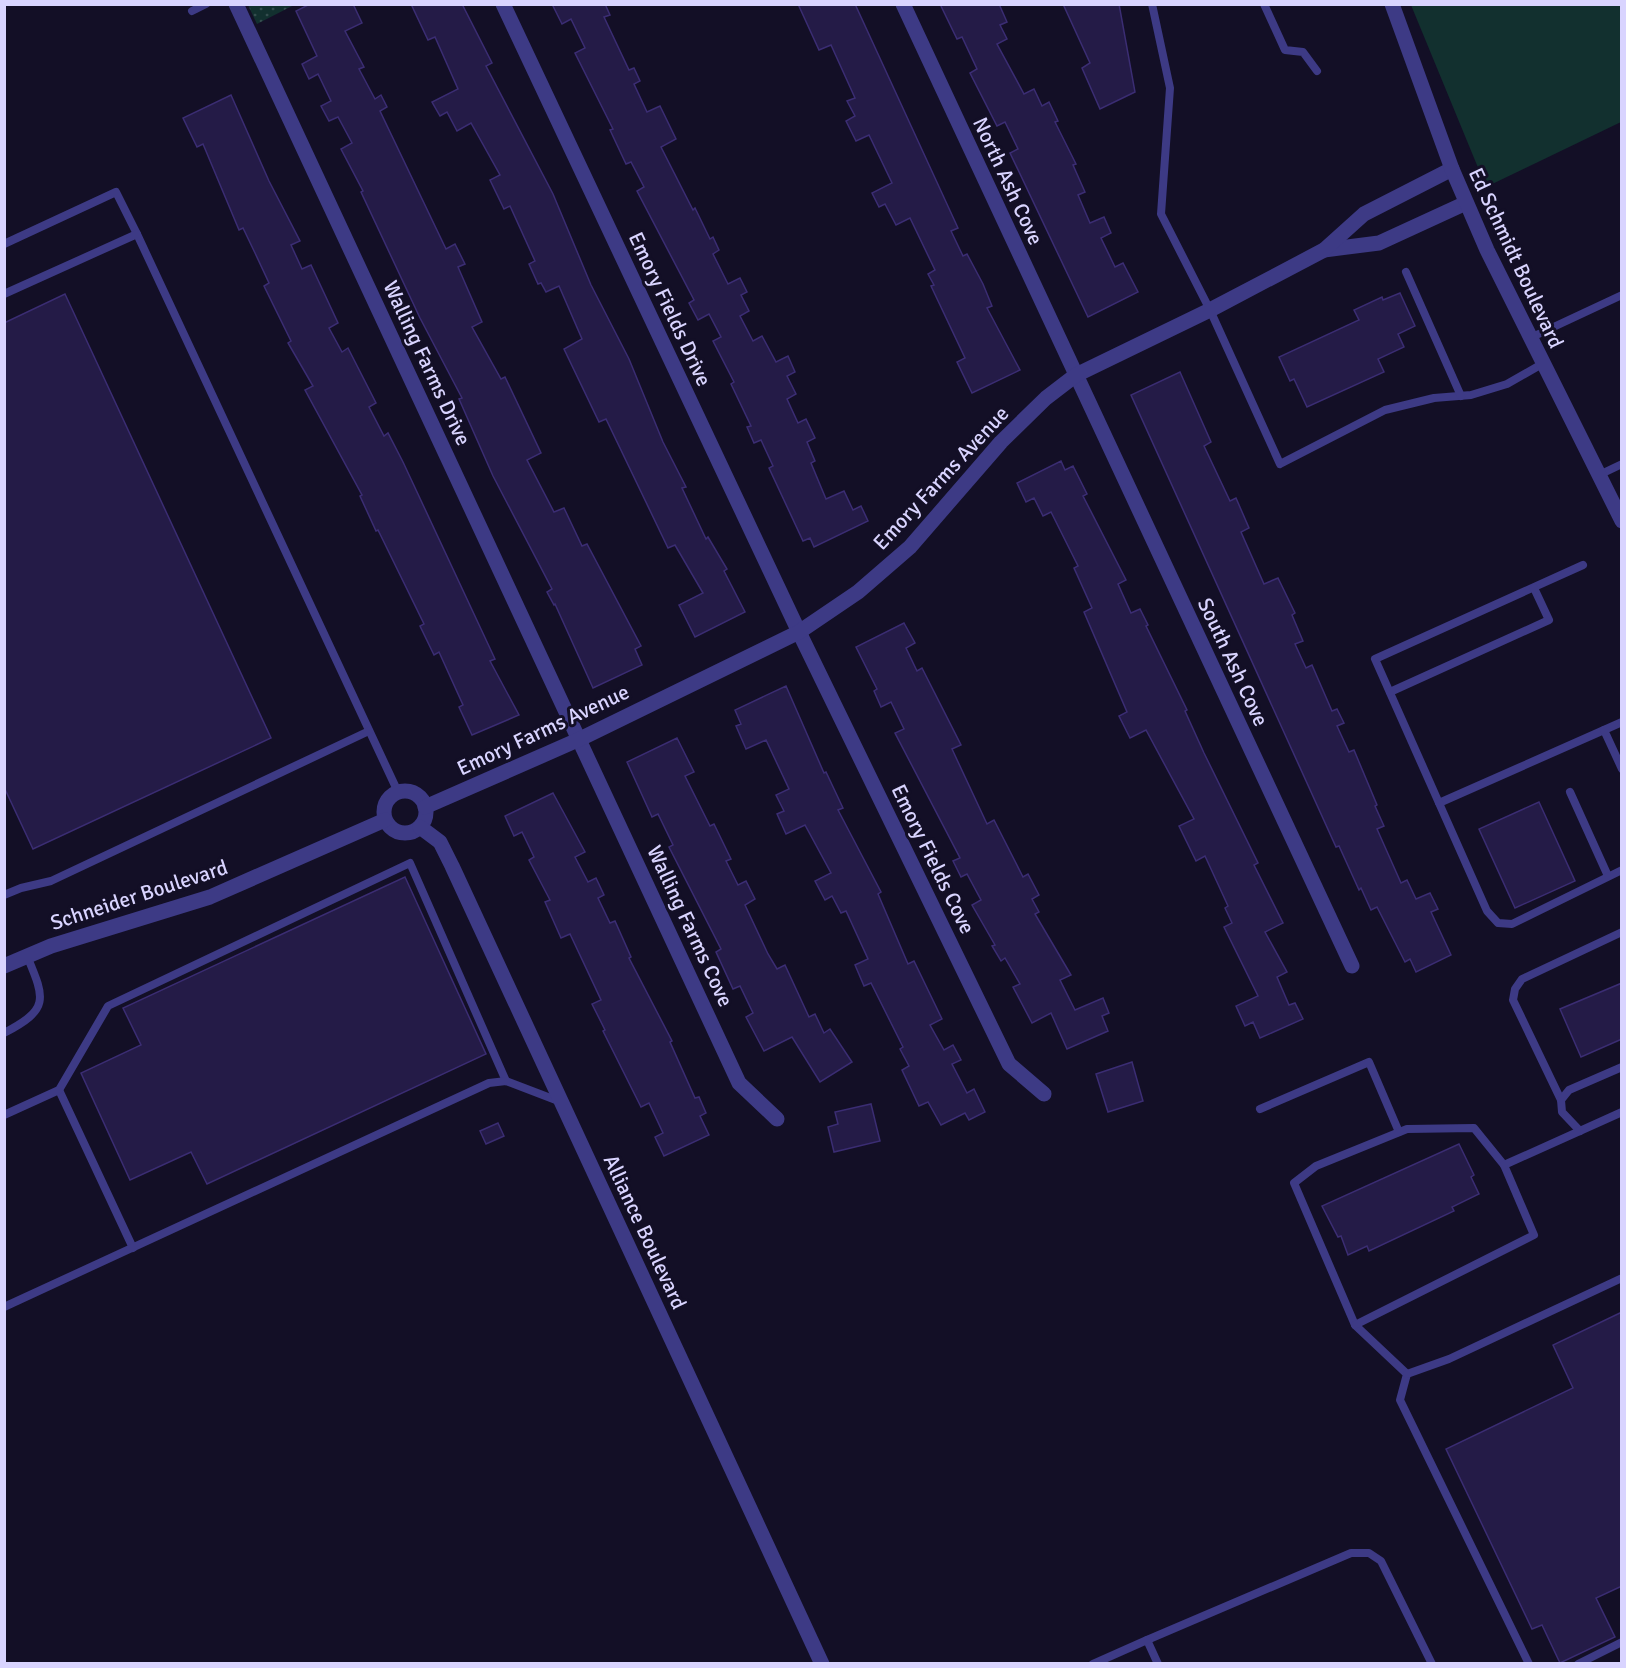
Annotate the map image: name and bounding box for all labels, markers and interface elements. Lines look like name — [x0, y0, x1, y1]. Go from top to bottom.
street label: North Ash Cove — [967, 113, 1049, 249]
street label: Ed Schmidt Boulevard — [1463, 164, 1569, 352]
street label: Emory Fields Drive — [623, 228, 717, 390]
street label: Walling Farms Drive — [377, 277, 477, 449]
street label: Emory Farms Avenue — [868, 401, 1014, 555]
street label: South Ash Cove — [1192, 594, 1274, 730]
street label: Emory Farms Avenue — [453, 679, 633, 781]
street label: Emory Fields Cove — [885, 780, 981, 938]
street label: Walling Farms Cove — [641, 841, 739, 1011]
street label: Schneider Boulevard — [47, 854, 231, 936]
street label: Alliance Boulevard — [598, 1151, 692, 1313]

